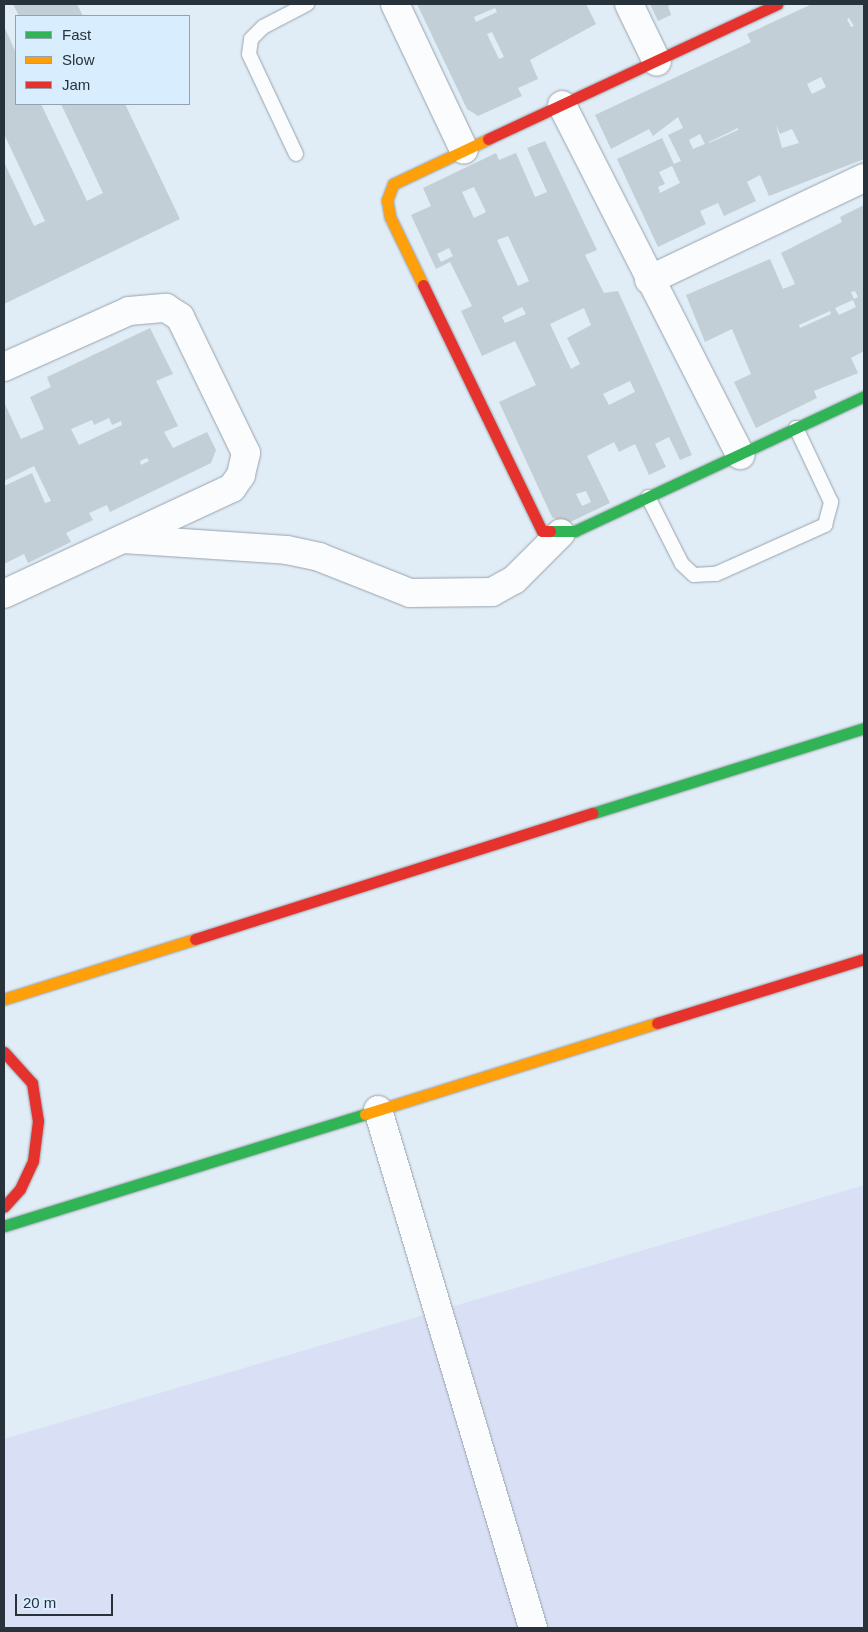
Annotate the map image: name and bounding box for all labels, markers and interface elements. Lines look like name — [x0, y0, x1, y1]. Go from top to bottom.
legend — [15, 15, 190, 105]
text: Fast — [62, 26, 91, 43]
text: Slow — [62, 51, 95, 68]
text: Jam — [62, 76, 90, 93]
scale bar — [18, 1584, 115, 1616]
text: 20 m — [23, 1594, 56, 1611]

